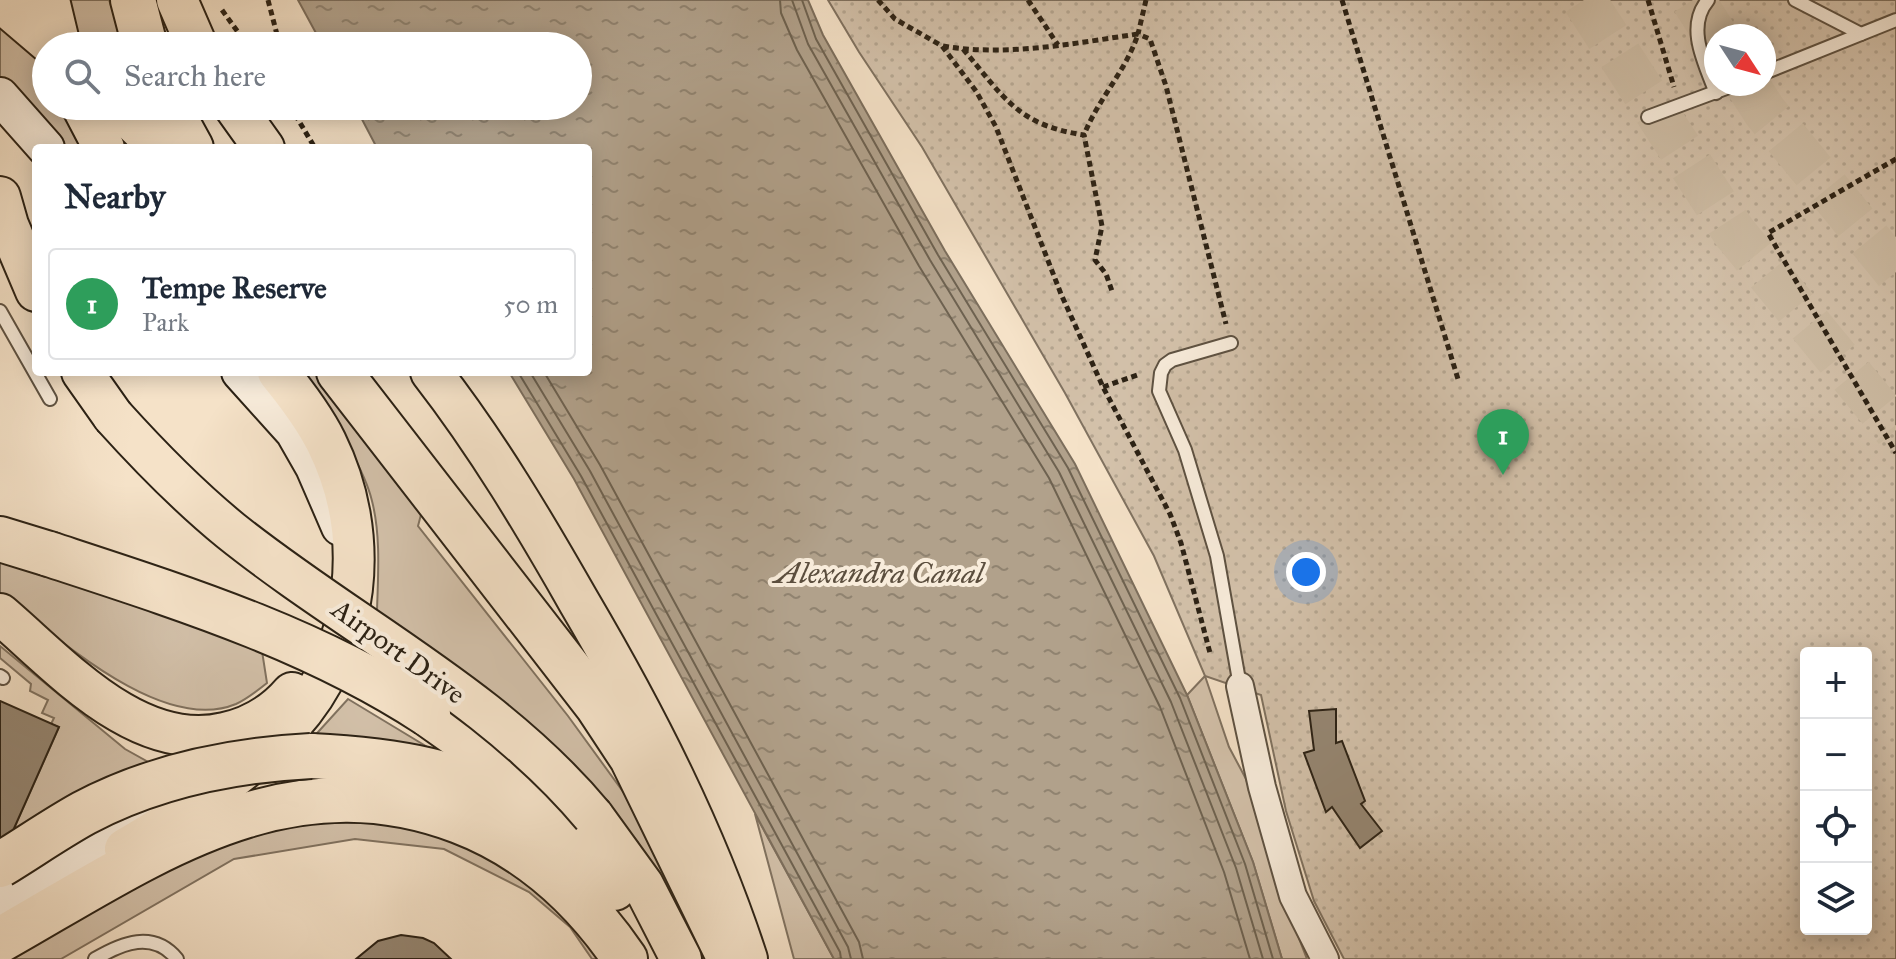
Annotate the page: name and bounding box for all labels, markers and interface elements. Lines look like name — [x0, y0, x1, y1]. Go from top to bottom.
north arrow — [1704, 24, 1776, 96]
search box — [32, 32, 592, 120]
icon: search — [60, 54, 104, 98]
text: Search here — [124, 58, 266, 94]
text: Nearby — [64, 176, 166, 217]
text: Tempe Reserve — [142, 270, 327, 306]
text: 1 — [87, 288, 97, 320]
text: 50 m — [503, 288, 558, 320]
text: Park — [142, 306, 189, 338]
pin: 1 — [1477, 409, 1529, 475]
your location — [1286, 552, 1326, 592]
water label: Alexandra Canal — [771, 555, 987, 591]
street label: Airport Drive — [324, 591, 472, 712]
map controls — [1800, 647, 1872, 935]
button: + — [1800, 647, 1872, 719]
button: − — [1800, 719, 1872, 791]
button: locate — [1800, 791, 1872, 863]
button: layers — [1800, 863, 1872, 935]

